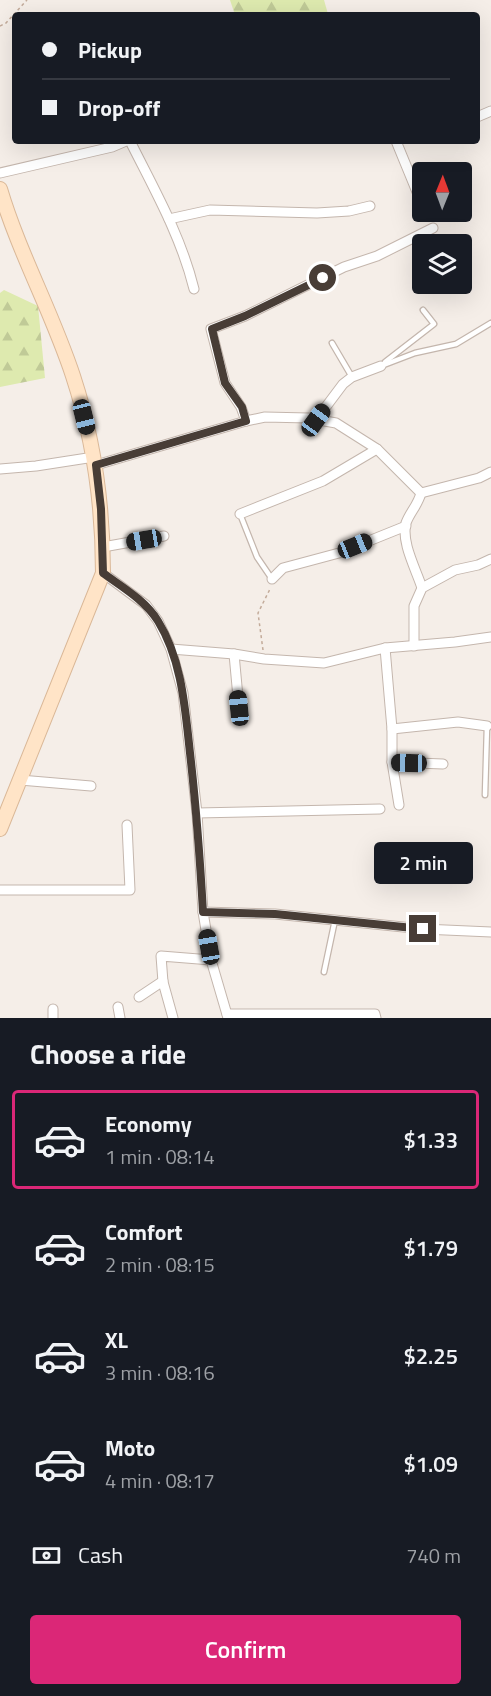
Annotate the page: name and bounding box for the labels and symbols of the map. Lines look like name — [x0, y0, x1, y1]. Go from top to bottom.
north arrow — [412, 162, 472, 222]
route start — [309, 264, 336, 291]
car — [71, 397, 97, 437]
car — [298, 400, 334, 440]
car — [125, 528, 163, 552]
car — [335, 531, 375, 561]
car — [228, 689, 250, 727]
car — [391, 754, 427, 772]
callout: 2 min — [374, 842, 472, 884]
route end — [409, 915, 436, 942]
car — [197, 928, 221, 966]

